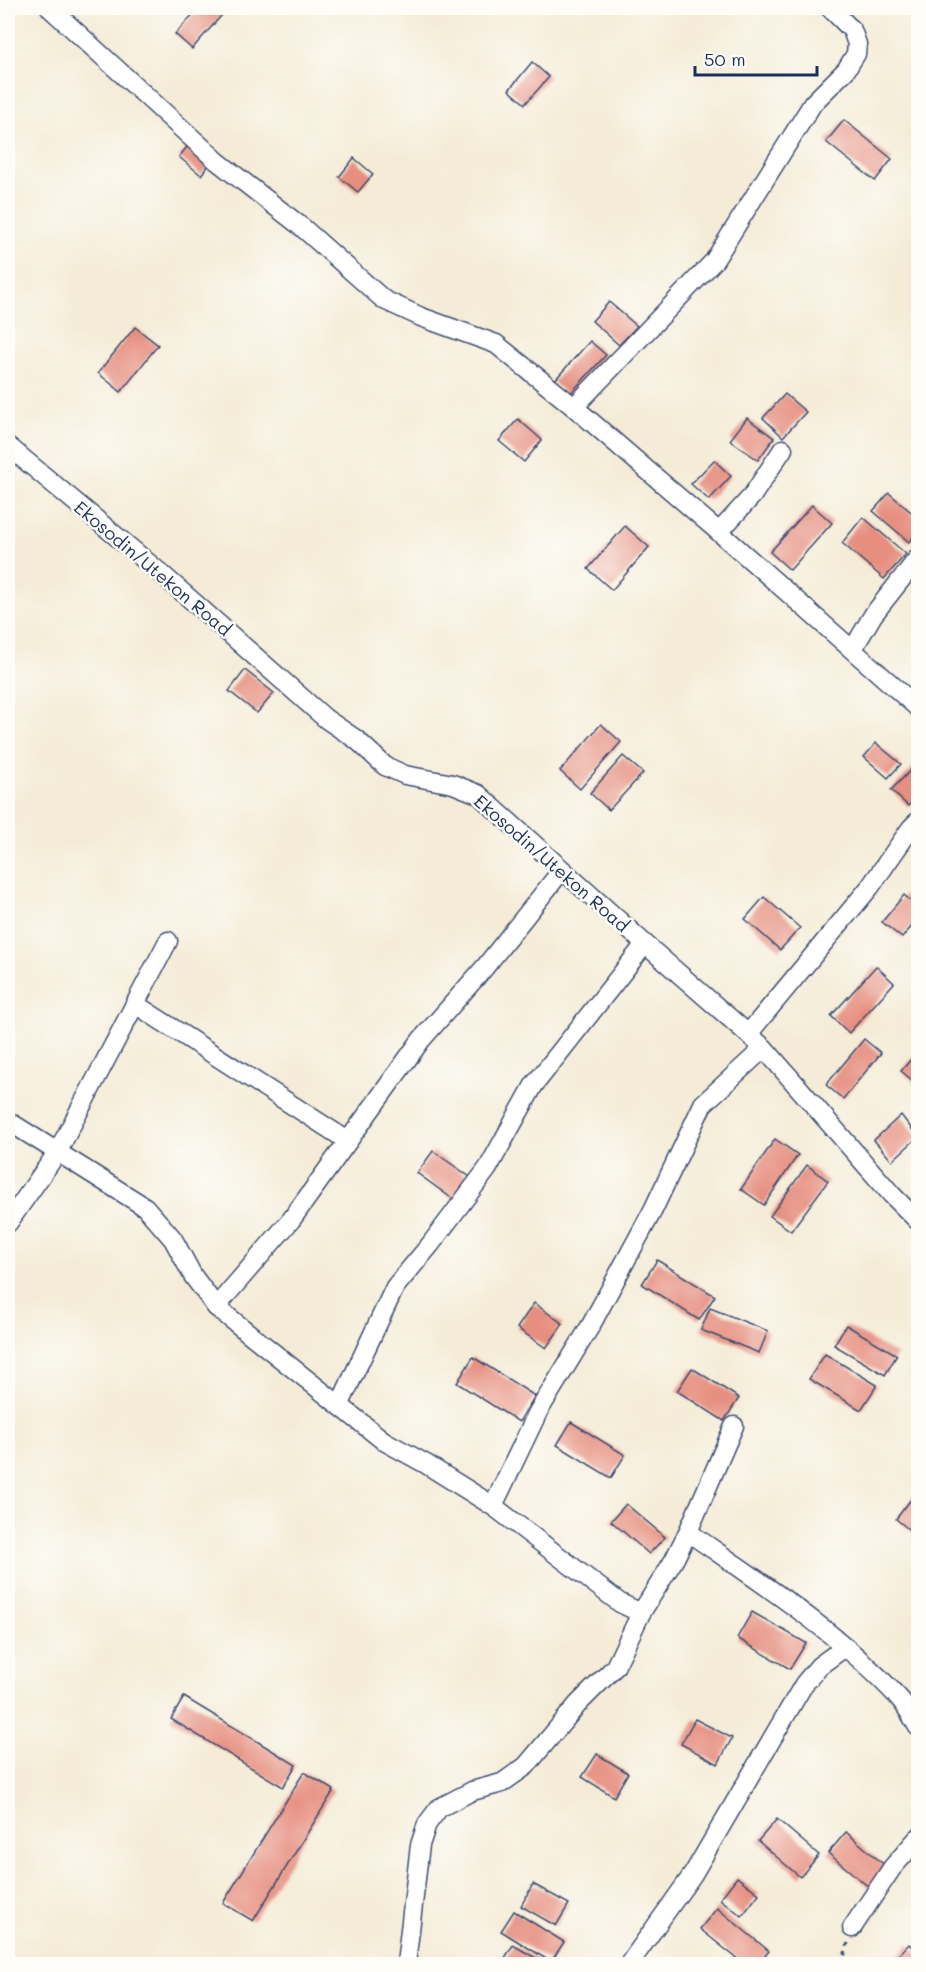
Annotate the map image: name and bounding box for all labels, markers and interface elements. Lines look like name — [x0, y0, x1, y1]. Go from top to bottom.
scale bar — [695, 39, 816, 77]
text: 50 m — [704, 47, 746, 71]
street label: Ekosodin/Utekon Road — [69, 495, 237, 641]
street label: Ekosodin/Utekon Road — [469, 789, 635, 937]

